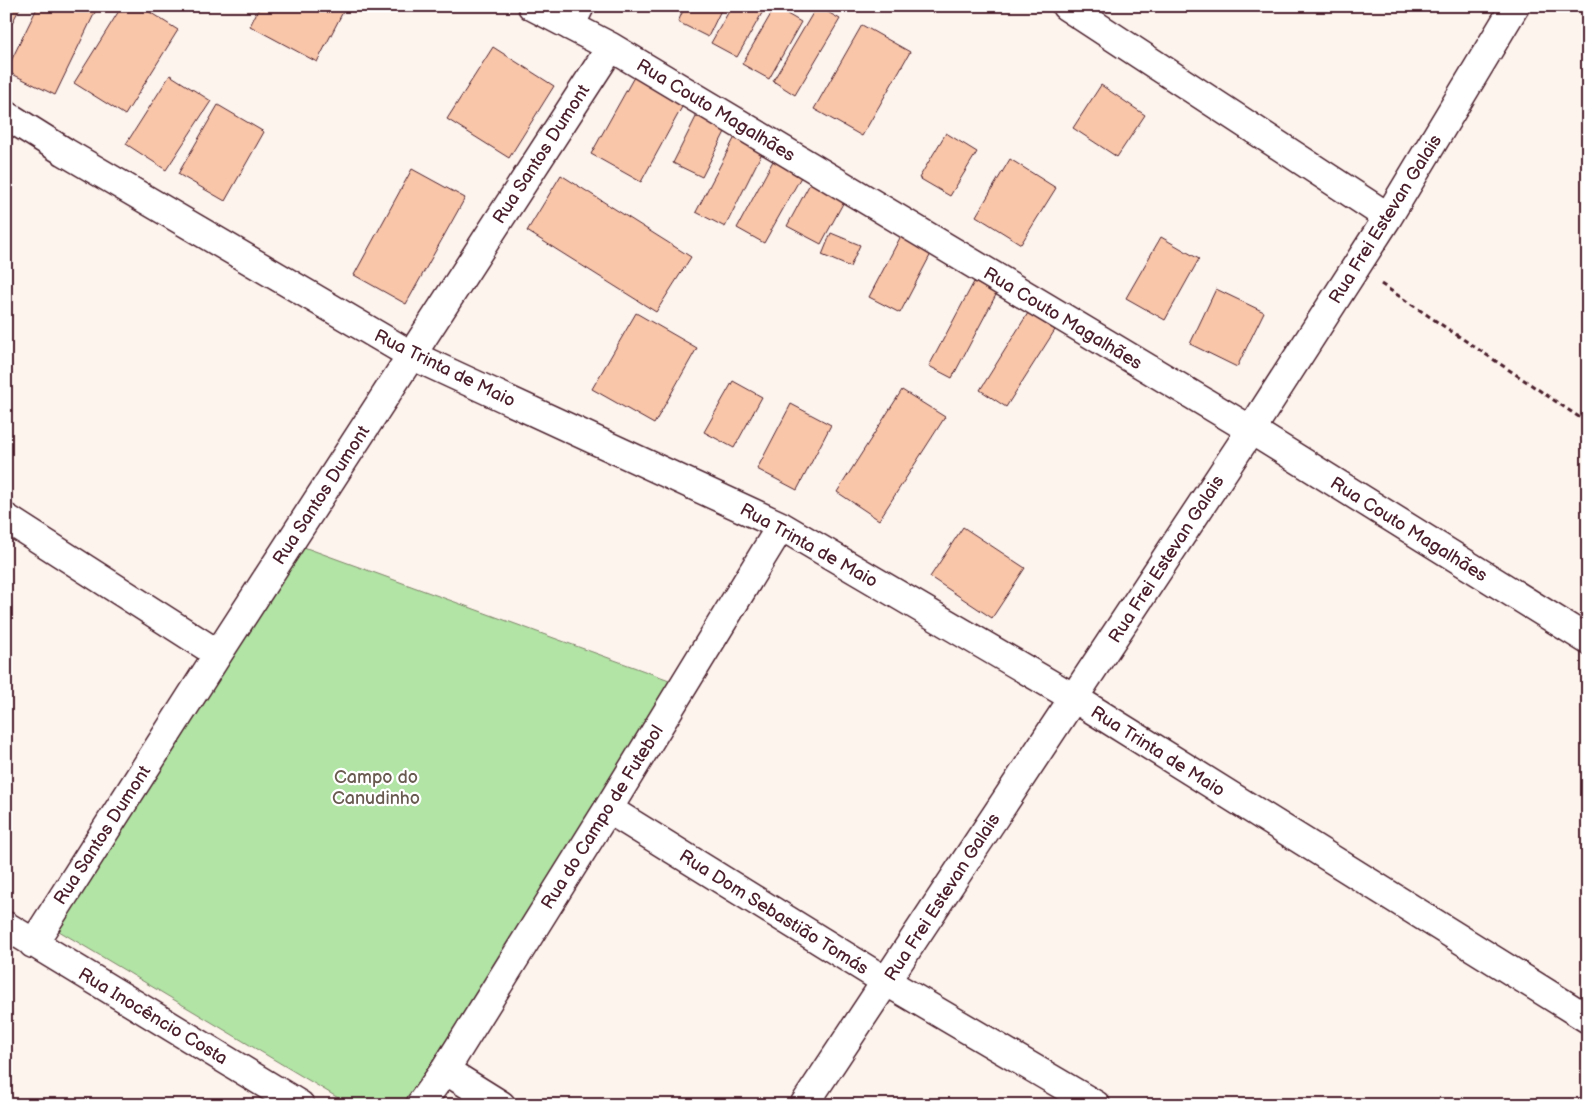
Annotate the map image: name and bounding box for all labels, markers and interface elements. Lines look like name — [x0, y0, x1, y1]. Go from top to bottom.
street label: Rua Couto Magalhães — [633, 55, 799, 166]
street label: Rua Santos Dumont — [489, 80, 595, 228]
street label: Rua Frei Estevan Galais — [1325, 131, 1446, 308]
street label: Rua Couto Magalhães — [980, 263, 1146, 374]
street label: Rua Trinta de Maio — [371, 325, 519, 412]
street label: Rua Santos Dumont — [269, 421, 375, 569]
street label: Rua Frei Estevan Galais — [1104, 472, 1228, 647]
street label: Rua Couto Magalhães — [1326, 473, 1491, 586]
street label: Rua Trinta de Maio — [736, 499, 881, 592]
street label: Rua Trinta de Maio — [1087, 702, 1229, 801]
street label: Rua do Campo de Futebol — [537, 721, 668, 913]
street label: Rua Santos Dumont — [50, 761, 156, 909]
park label: Campo do Canudinho — [332, 767, 420, 809]
street label: Rua Frei Estevan Galais — [880, 810, 1004, 985]
street label: Rua Dom Sebastião Tomás — [675, 846, 872, 979]
street label: Rua Inocêncio Costa — [74, 964, 231, 1069]

